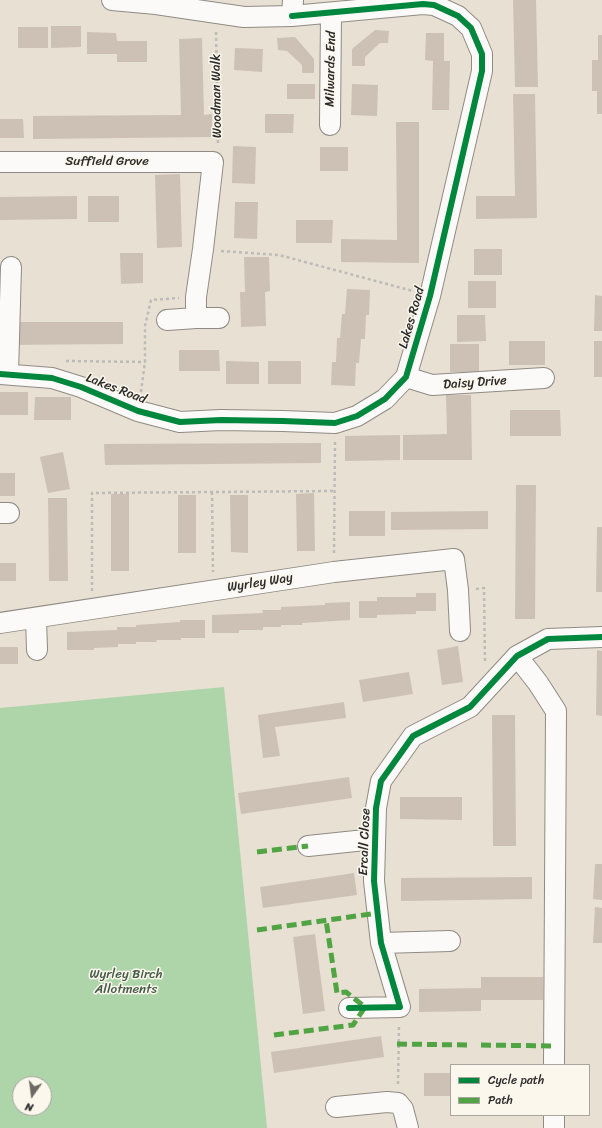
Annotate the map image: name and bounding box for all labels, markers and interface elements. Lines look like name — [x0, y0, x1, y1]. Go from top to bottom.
street label: Milwards End — [323, 31, 339, 107]
street label: Woodman Walk — [208, 54, 226, 138]
street label: Suffield Grove — [65, 154, 149, 170]
street label: Lakes Road — [396, 285, 428, 351]
street label: Lakes Road — [84, 370, 148, 408]
street label: Daisy Drive — [443, 373, 507, 393]
street label: Wyrley Way — [226, 570, 294, 596]
street label: Ercall Close — [356, 808, 374, 876]
park label: Wyrley Birch Allotments — [89, 967, 163, 998]
legend — [450, 1064, 590, 1116]
text: Cycle path — [488, 1069, 544, 1091]
north arrow — [12, 1076, 52, 1116]
text: Path — [488, 1089, 513, 1111]
text: N — [23, 1097, 35, 1117]

